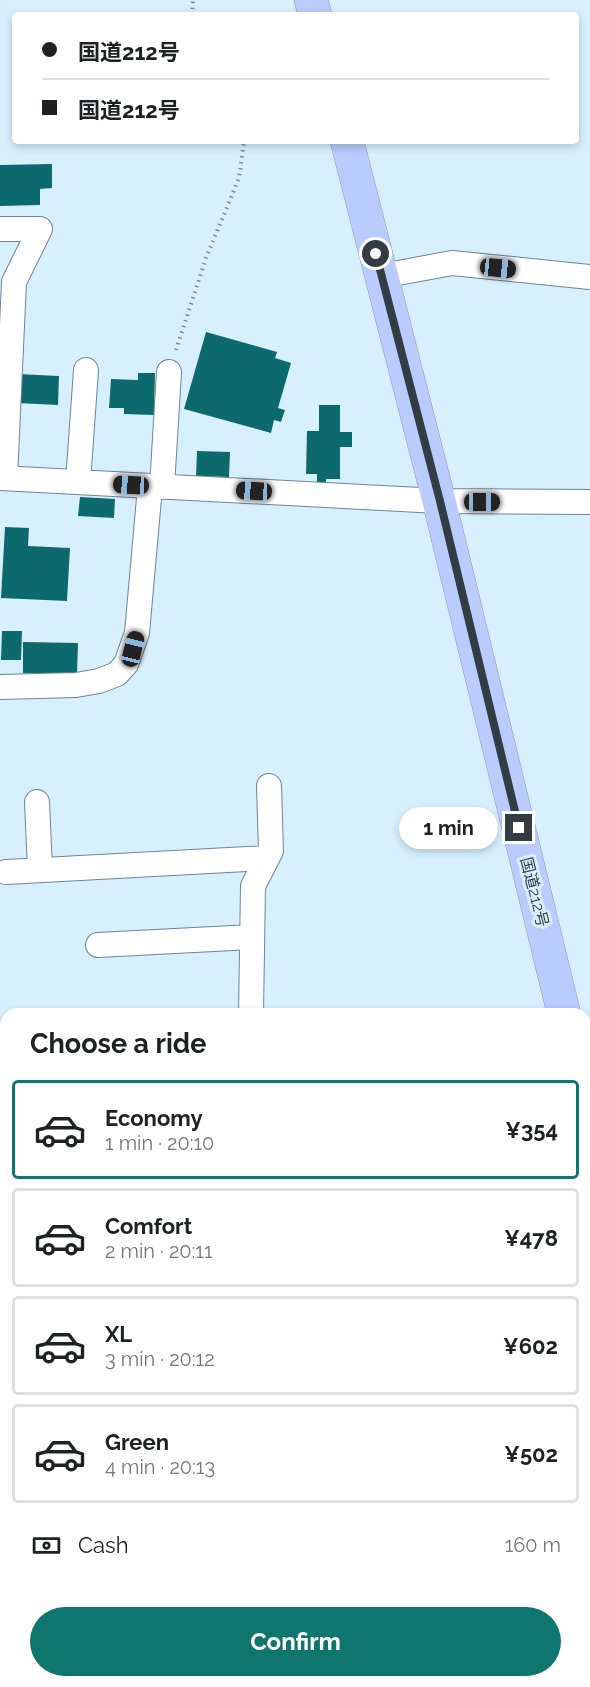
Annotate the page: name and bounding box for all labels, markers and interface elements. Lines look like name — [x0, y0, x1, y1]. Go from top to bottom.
text: 国道212号 — [78, 39, 180, 65]
text: 国道212号 — [78, 97, 180, 123]
route start — [362, 240, 389, 267]
car — [479, 257, 517, 279]
car — [113, 475, 149, 495]
car — [236, 481, 272, 501]
car — [464, 493, 500, 511]
car — [120, 629, 146, 669]
callout: 1 min — [399, 807, 498, 849]
route end — [505, 814, 532, 841]
text: 1 min — [423, 816, 474, 840]
street label: 国道212号 — [517, 855, 552, 929]
text: Choose a ride — [30, 1028, 206, 1059]
icon: car — [33, 1103, 87, 1157]
text: Economy — [105, 1105, 203, 1131]
text: ¥354 — [505, 1117, 558, 1143]
text: 1 min · 20:10 — [105, 1131, 214, 1155]
icon: car — [33, 1211, 87, 1265]
text: Comfort — [105, 1213, 192, 1239]
text: ¥478 — [504, 1225, 558, 1251]
text: 2 min · 20:11 — [105, 1239, 212, 1263]
icon: car — [33, 1319, 87, 1373]
text: XL — [105, 1321, 132, 1347]
text: ¥602 — [503, 1333, 558, 1359]
text: 3 min · 20:12 — [105, 1347, 215, 1371]
icon: car — [33, 1427, 87, 1481]
text: Green — [105, 1429, 169, 1455]
text: ¥502 — [504, 1441, 558, 1467]
text: 4 min · 20:13 — [105, 1455, 215, 1479]
icon: cash — [30, 1529, 63, 1562]
text: Cash — [78, 1532, 129, 1558]
text: 160 m — [505, 1533, 561, 1557]
button: Confirm — [30, 1607, 561, 1676]

